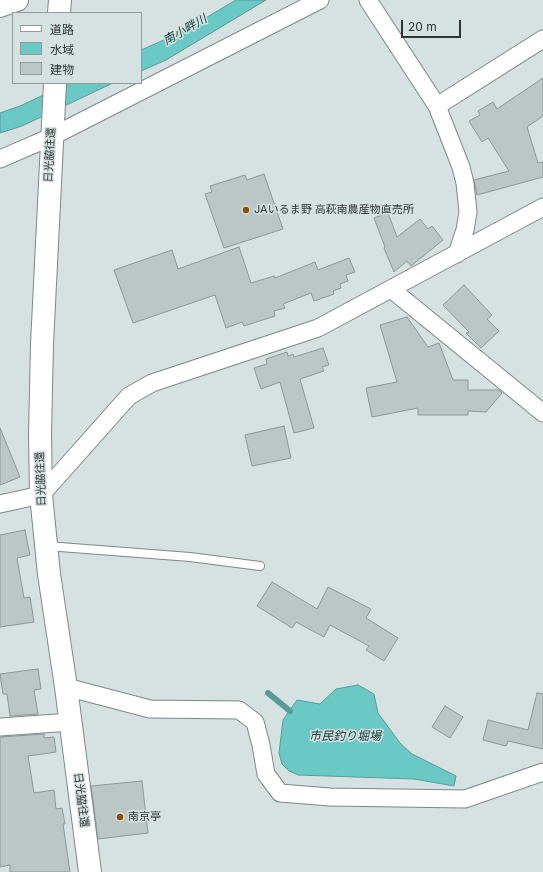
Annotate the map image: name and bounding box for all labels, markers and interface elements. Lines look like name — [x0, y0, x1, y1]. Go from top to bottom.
legend — [12, 12, 142, 84]
water label: 南小畔川 — [161, 12, 209, 48]
scale bar — [403, 12, 463, 38]
text: 20 m — [408, 19, 437, 34]
text: 道路 — [50, 22, 74, 37]
text: 水域 — [50, 42, 74, 57]
text: 建物 — [50, 62, 74, 77]
street label: 日光脇往還 — [42, 127, 58, 183]
place label: JAいるま野 高萩南農産物直売所 — [254, 203, 414, 217]
marker: JAいるま野 高萩南農産物直売所 — [241, 205, 251, 215]
street label: 日光脇往還 — [33, 451, 49, 507]
water label: 市民釣り堀場 — [309, 729, 381, 743]
street label: 日光脇往還 — [71, 772, 91, 828]
place label: 南京亭 — [128, 810, 161, 824]
marker: 南京亭 — [115, 812, 125, 822]

